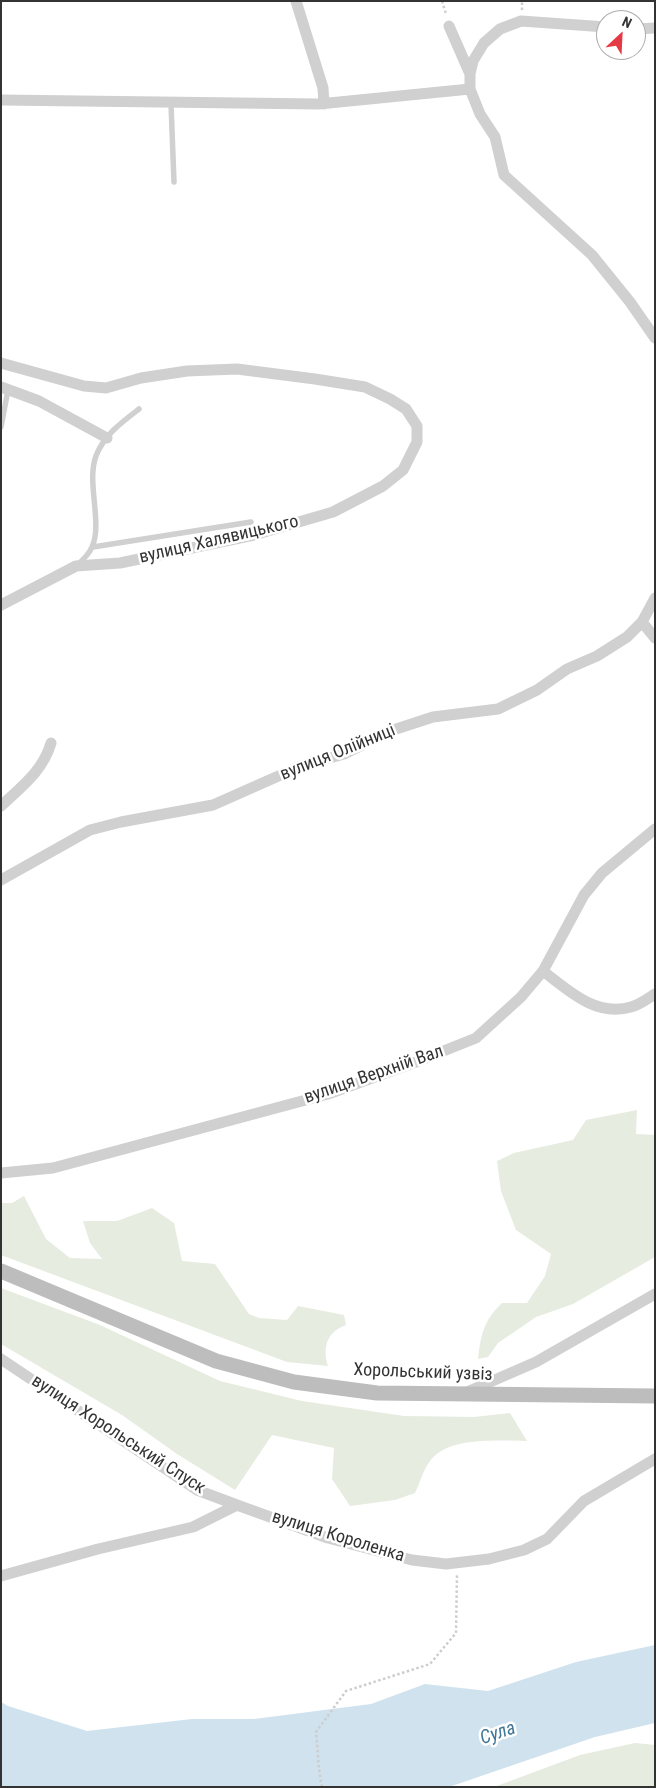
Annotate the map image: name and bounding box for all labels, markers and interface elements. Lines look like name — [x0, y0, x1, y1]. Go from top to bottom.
north arrow — [596, 10, 646, 60]
text: N — [620, 13, 634, 31]
street label: вулиця Халявицького — [137, 511, 301, 569]
street label: вулиця Олійниці — [277, 720, 399, 786]
street label: вулиця Верхній Вал — [301, 1041, 447, 1109]
street label: Хорольський узвіз — [353, 1360, 493, 1386]
street label: вулиця Хорольський Спуск — [27, 1371, 209, 1499]
street label: вулиця Короленка — [269, 1507, 407, 1567]
water label: Сула — [477, 1717, 519, 1751]

